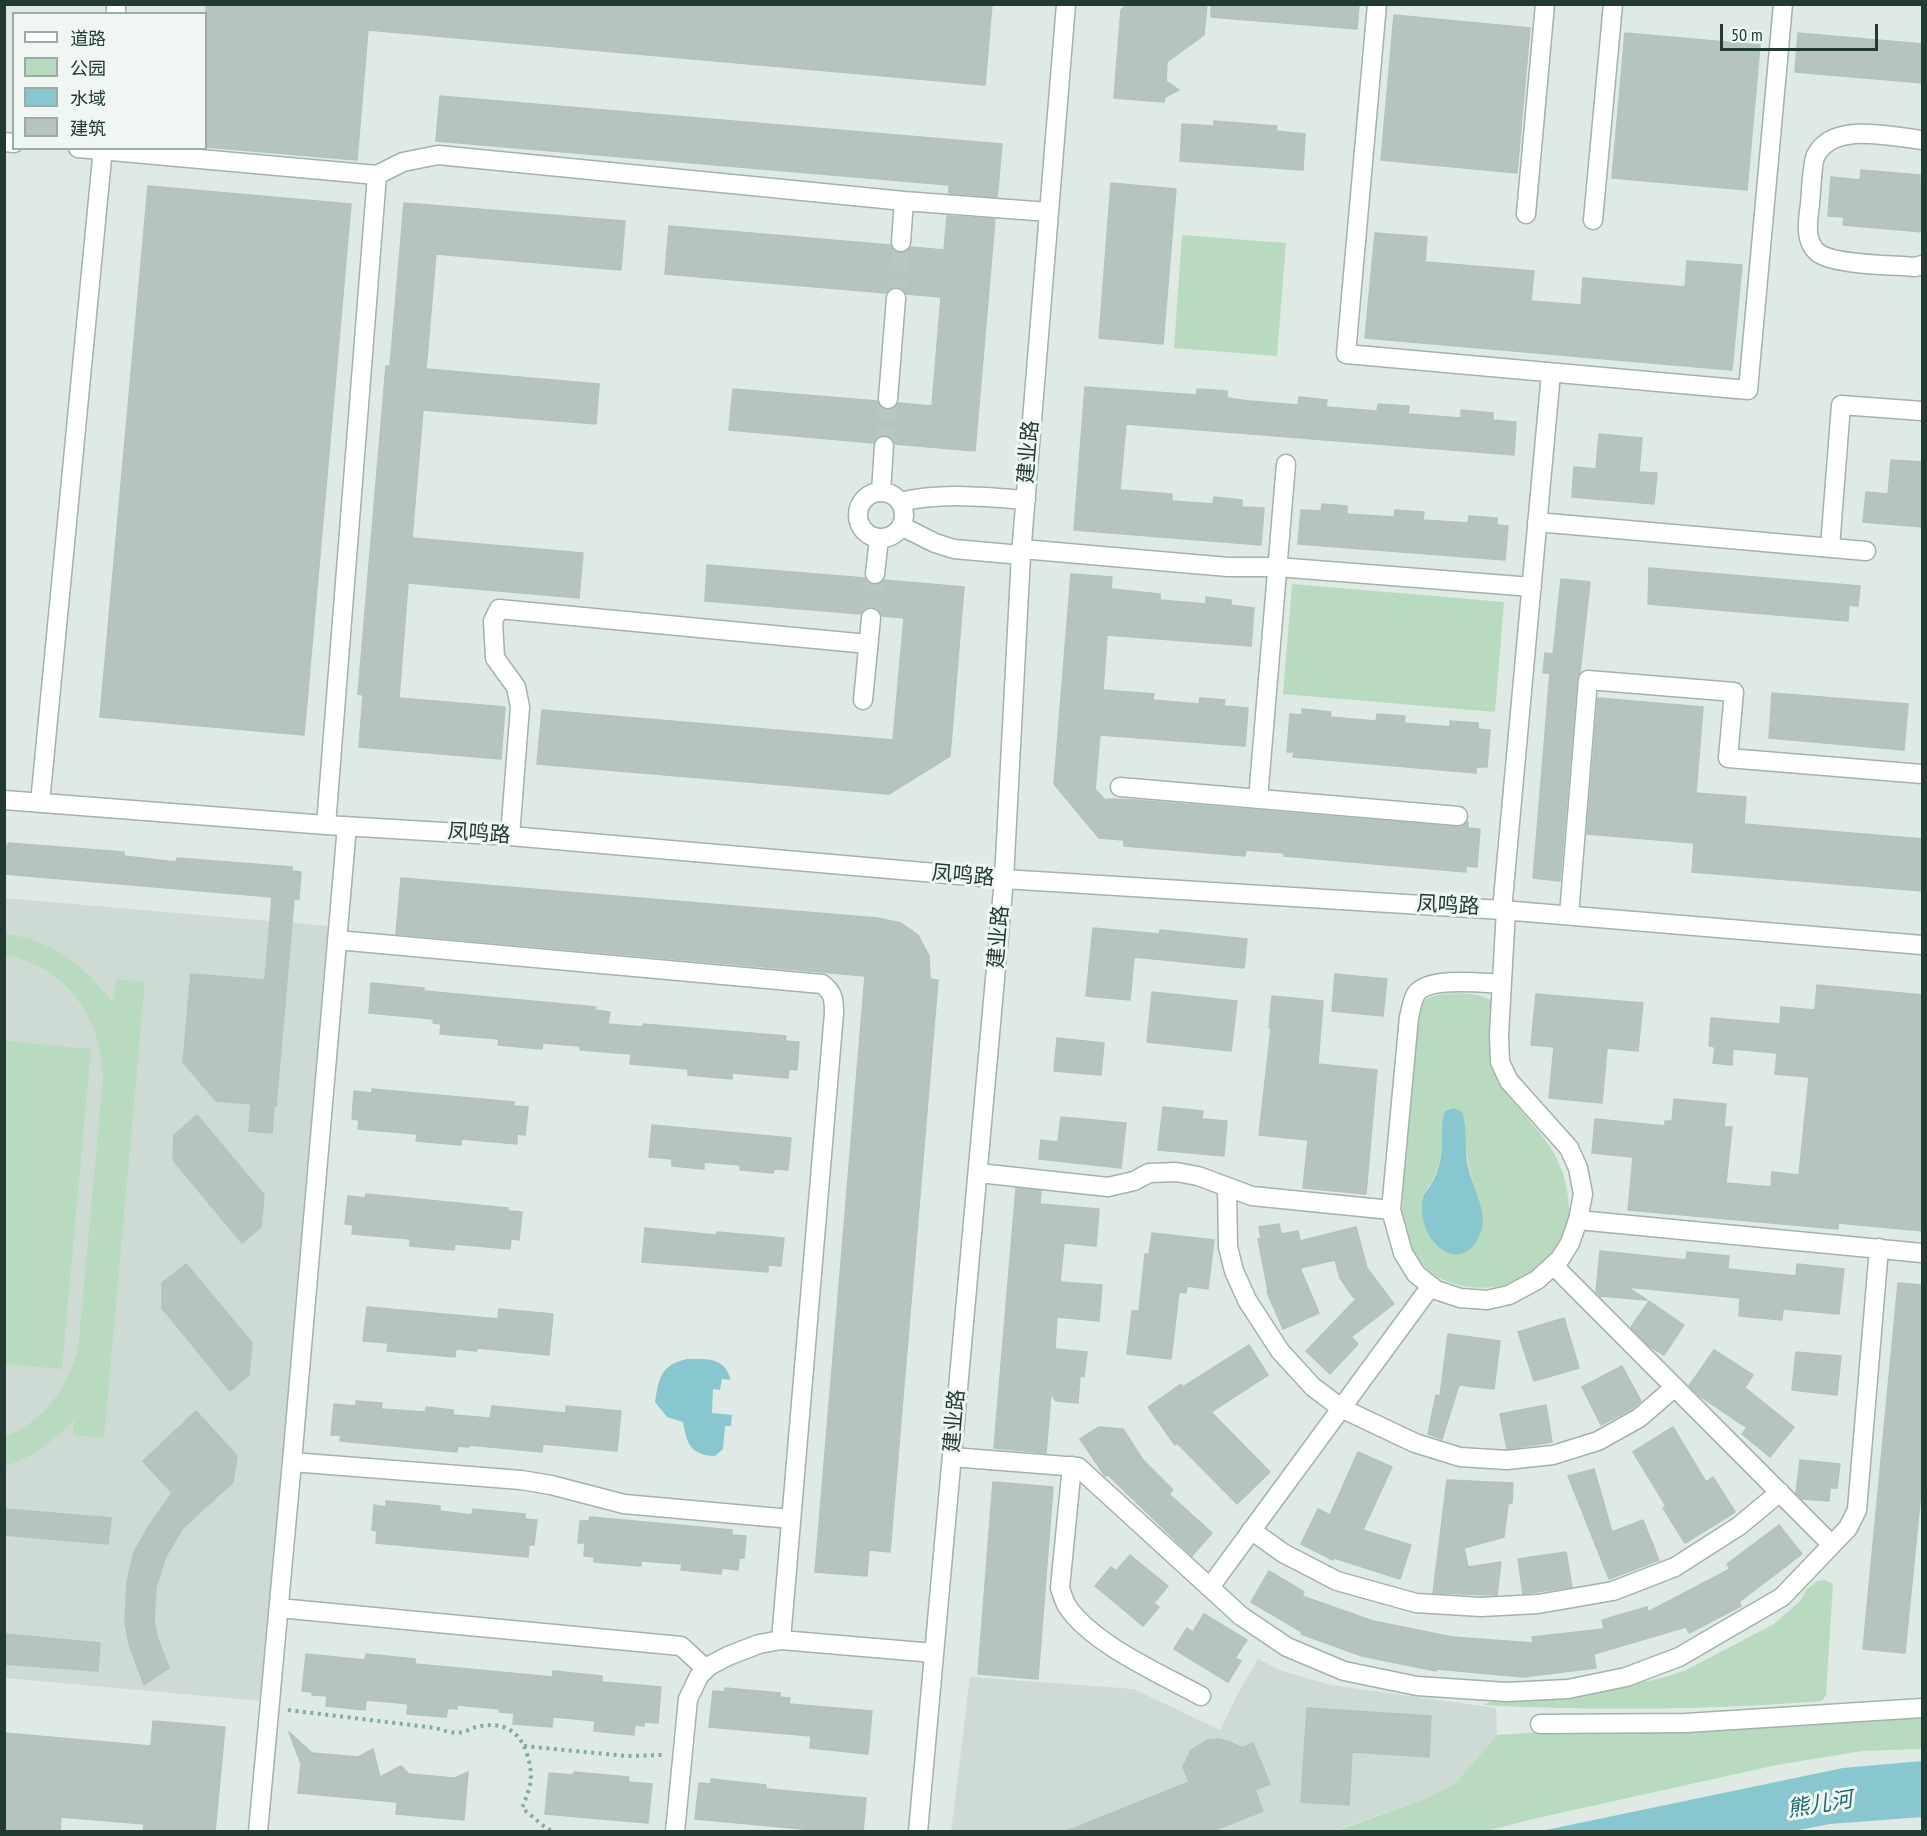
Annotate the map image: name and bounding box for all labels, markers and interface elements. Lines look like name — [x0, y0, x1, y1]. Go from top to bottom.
legend — [12, 12, 207, 150]
scale bar — [1723, 12, 1880, 50]
text: 50 m — [1731, 23, 1763, 46]
text: 道路 — [70, 27, 106, 50]
text: 公园 — [70, 57, 106, 80]
text: 水域 — [70, 87, 106, 110]
text: 建筑 — [70, 117, 106, 140]
street label: 建业路 — [1014, 420, 1044, 484]
street label: 凤鸣路 — [447, 819, 511, 849]
street label: 凤鸣路 — [931, 861, 995, 891]
street label: 凤鸣路 — [1416, 892, 1480, 920]
street label: 建业路 — [984, 905, 1014, 969]
street label: 建业路 — [940, 1389, 970, 1453]
water label: 熊儿河 — [1785, 1787, 1855, 1823]

